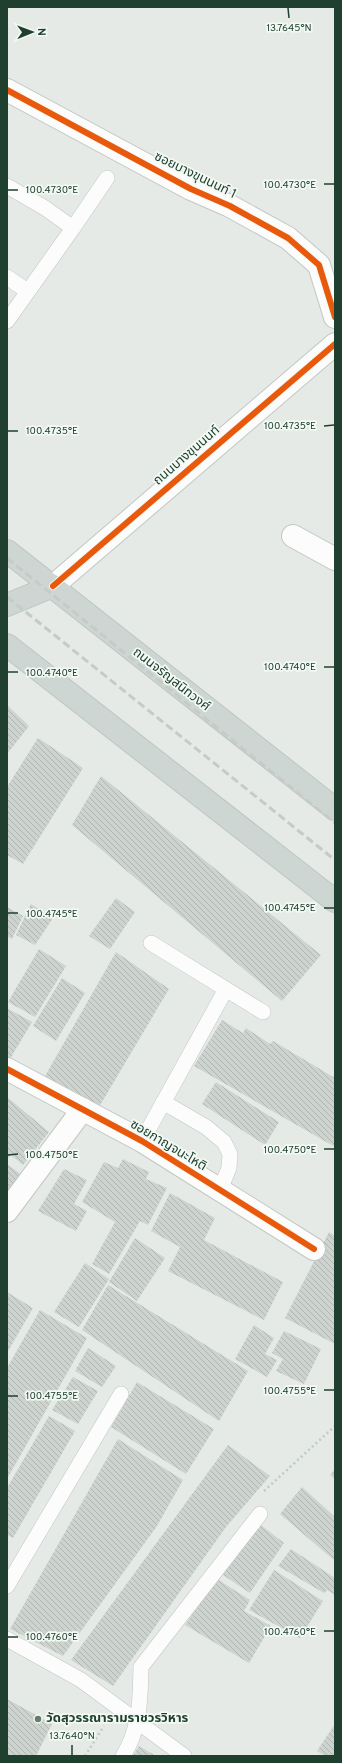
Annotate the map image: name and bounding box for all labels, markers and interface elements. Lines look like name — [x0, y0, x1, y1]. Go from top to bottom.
north arrow — [12, 12, 52, 52]
text: 13.7645°N — [266, 22, 312, 35]
text: N — [34, 28, 48, 36]
street label: ซอยบางขุนนนท์ 1 — [151, 149, 239, 203]
text: 100.4730°E — [264, 179, 316, 192]
text: 100.4730°E — [26, 184, 78, 197]
text: 100.4735°E — [264, 420, 316, 433]
street label: ถนนบางขุนนนท์ — [151, 423, 223, 489]
text: 100.4735°E — [26, 425, 78, 438]
street label: ถนนจรัญสนิทวงศ์ — [129, 645, 213, 715]
text: 100.4740°E — [264, 661, 316, 674]
text: 100.4740°E — [26, 667, 78, 680]
text: 100.4745°E — [264, 902, 316, 915]
text: 100.4745°E — [26, 908, 78, 921]
street label: ซอยกาญจนะโหติ — [127, 1117, 209, 1175]
text: 100.4750°E — [264, 1144, 316, 1157]
text: 100.4750°E — [26, 1149, 78, 1162]
text: 100.4755°E — [264, 1385, 316, 1398]
text: 100.4755°E — [26, 1390, 78, 1403]
text: 100.4760°E — [264, 1626, 316, 1639]
text: 100.4760°E — [26, 1631, 78, 1644]
place label: วัดสุวรรณารามราชวรวิหาร — [46, 1711, 189, 1727]
marker: วัดสุวรรณารามราชวรวิหาร — [33, 1714, 43, 1724]
text: 13.7640°N — [49, 1730, 95, 1743]

